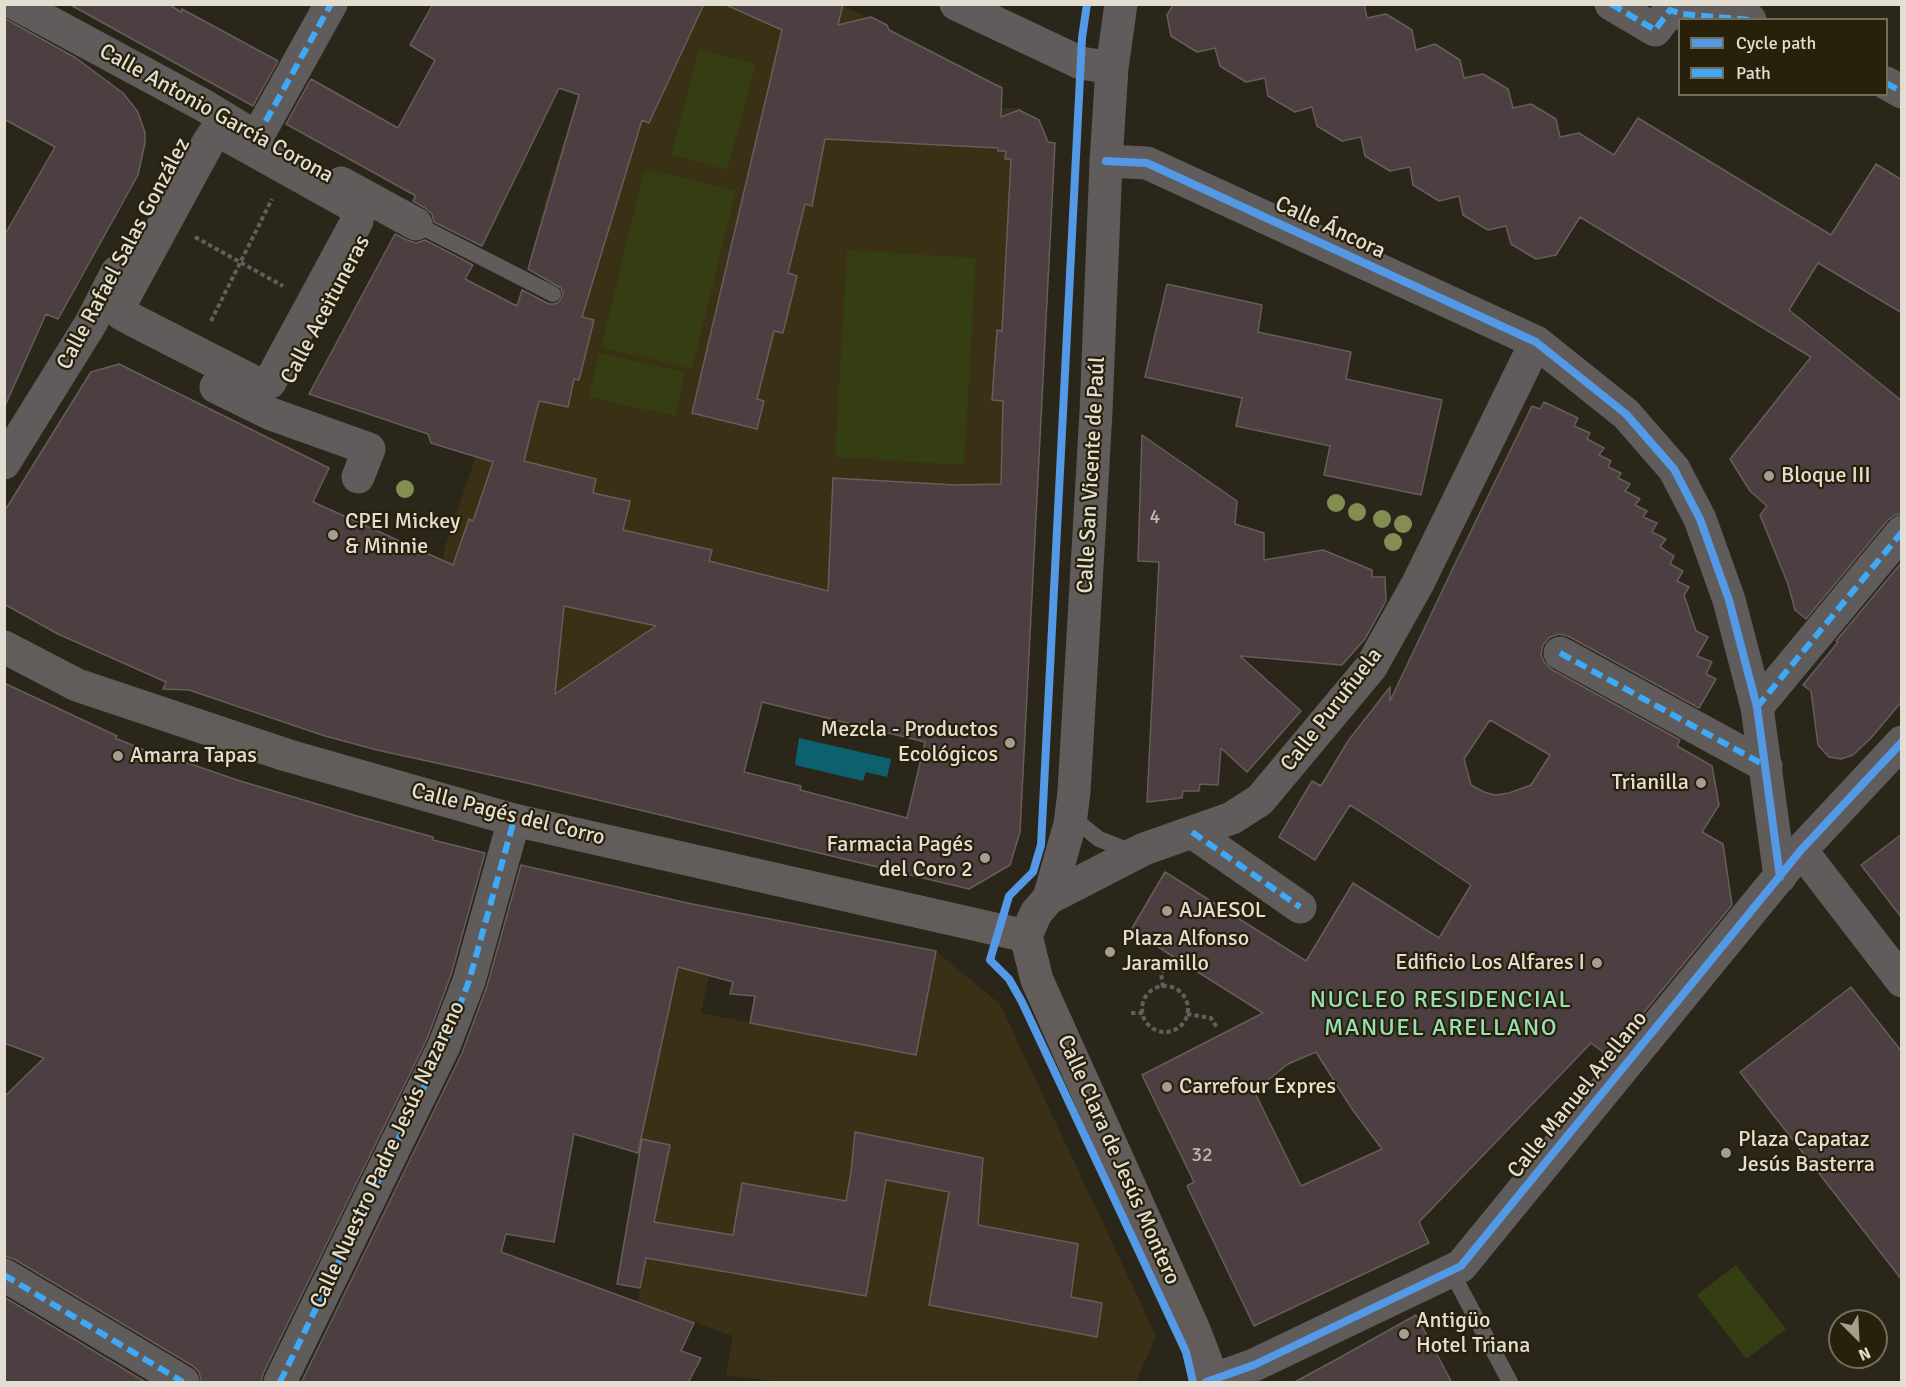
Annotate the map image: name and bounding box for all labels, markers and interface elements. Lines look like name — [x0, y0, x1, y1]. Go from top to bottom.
legend — [1678, 18, 1888, 96]
text: Cycle path — [1736, 32, 1816, 54]
street label: Calle Antonio García Corona — [94, 39, 338, 189]
text: Path — [1736, 62, 1771, 84]
street label: Calle Rafael Salas González — [52, 134, 196, 374]
street label: Calle Áncora — [1271, 191, 1389, 265]
street label: Calle Aceituneras — [276, 231, 376, 389]
street label: Calle San Vicente de Paúl — [1073, 356, 1111, 594]
place label: Bloque III — [1781, 463, 1871, 489]
marker: Bloque III — [1762, 469, 1776, 483]
house number: 4 — [1150, 506, 1160, 530]
place label: CPEI Mickey & Minnie — [345, 509, 460, 560]
marker: CPEI Mickey & Minnie — [326, 528, 340, 542]
street label: Calle Puruñuela — [1276, 643, 1388, 777]
place label: Mezcla - Productos Ecológicos — [820, 717, 998, 768]
marker: Mezcla - Productos Ecológicos — [1003, 736, 1017, 750]
place label: Amarra Tapas — [130, 743, 257, 769]
marker: Amarra Tapas — [111, 749, 125, 763]
place label: Trianilla — [1612, 770, 1689, 796]
marker: Trianilla — [1694, 776, 1708, 790]
street label: Calle Pagés del Corro — [409, 778, 607, 852]
place label: Farmacia Pagés del Coro 2 — [827, 832, 973, 884]
marker: Farmacia Pagés del Coro 2 — [978, 851, 992, 865]
place label: AJAESOL — [1179, 898, 1266, 924]
marker: AJAESOL — [1160, 904, 1174, 918]
place label: Plaza Alfonso Jaramillo — [1122, 926, 1249, 978]
marker: Plaza Alfonso Jaramillo — [1103, 945, 1117, 959]
place label: Edificio Los Alfares I — [1395, 950, 1585, 976]
marker: Edificio Los Alfares I — [1590, 956, 1604, 970]
district label: NUCLEO RESIDENCIAL MANUEL ARELLANO — [1310, 987, 1572, 1043]
street label: Calle Nuestro Padre Jesús Nazareno — [305, 997, 471, 1313]
street label: Calle Manuel Arellano — [1503, 1006, 1653, 1184]
street label: Calle Clara de Jesús Montero — [1051, 1031, 1185, 1289]
place label: Carrefour Expres — [1179, 1074, 1336, 1100]
marker: Carrefour Expres — [1160, 1080, 1174, 1094]
place label: Plaza Capataz Jesús Basterra — [1738, 1127, 1875, 1178]
house number: 32 — [1191, 1144, 1213, 1168]
marker: Plaza Capataz Jesús Basterra — [1719, 1146, 1733, 1160]
place label: Antigüo Hotel Triana — [1416, 1308, 1530, 1360]
north arrow — [1828, 1309, 1888, 1369]
marker: Antigüo Hotel Triana — [1397, 1327, 1411, 1341]
text: N — [1855, 1342, 1874, 1365]

